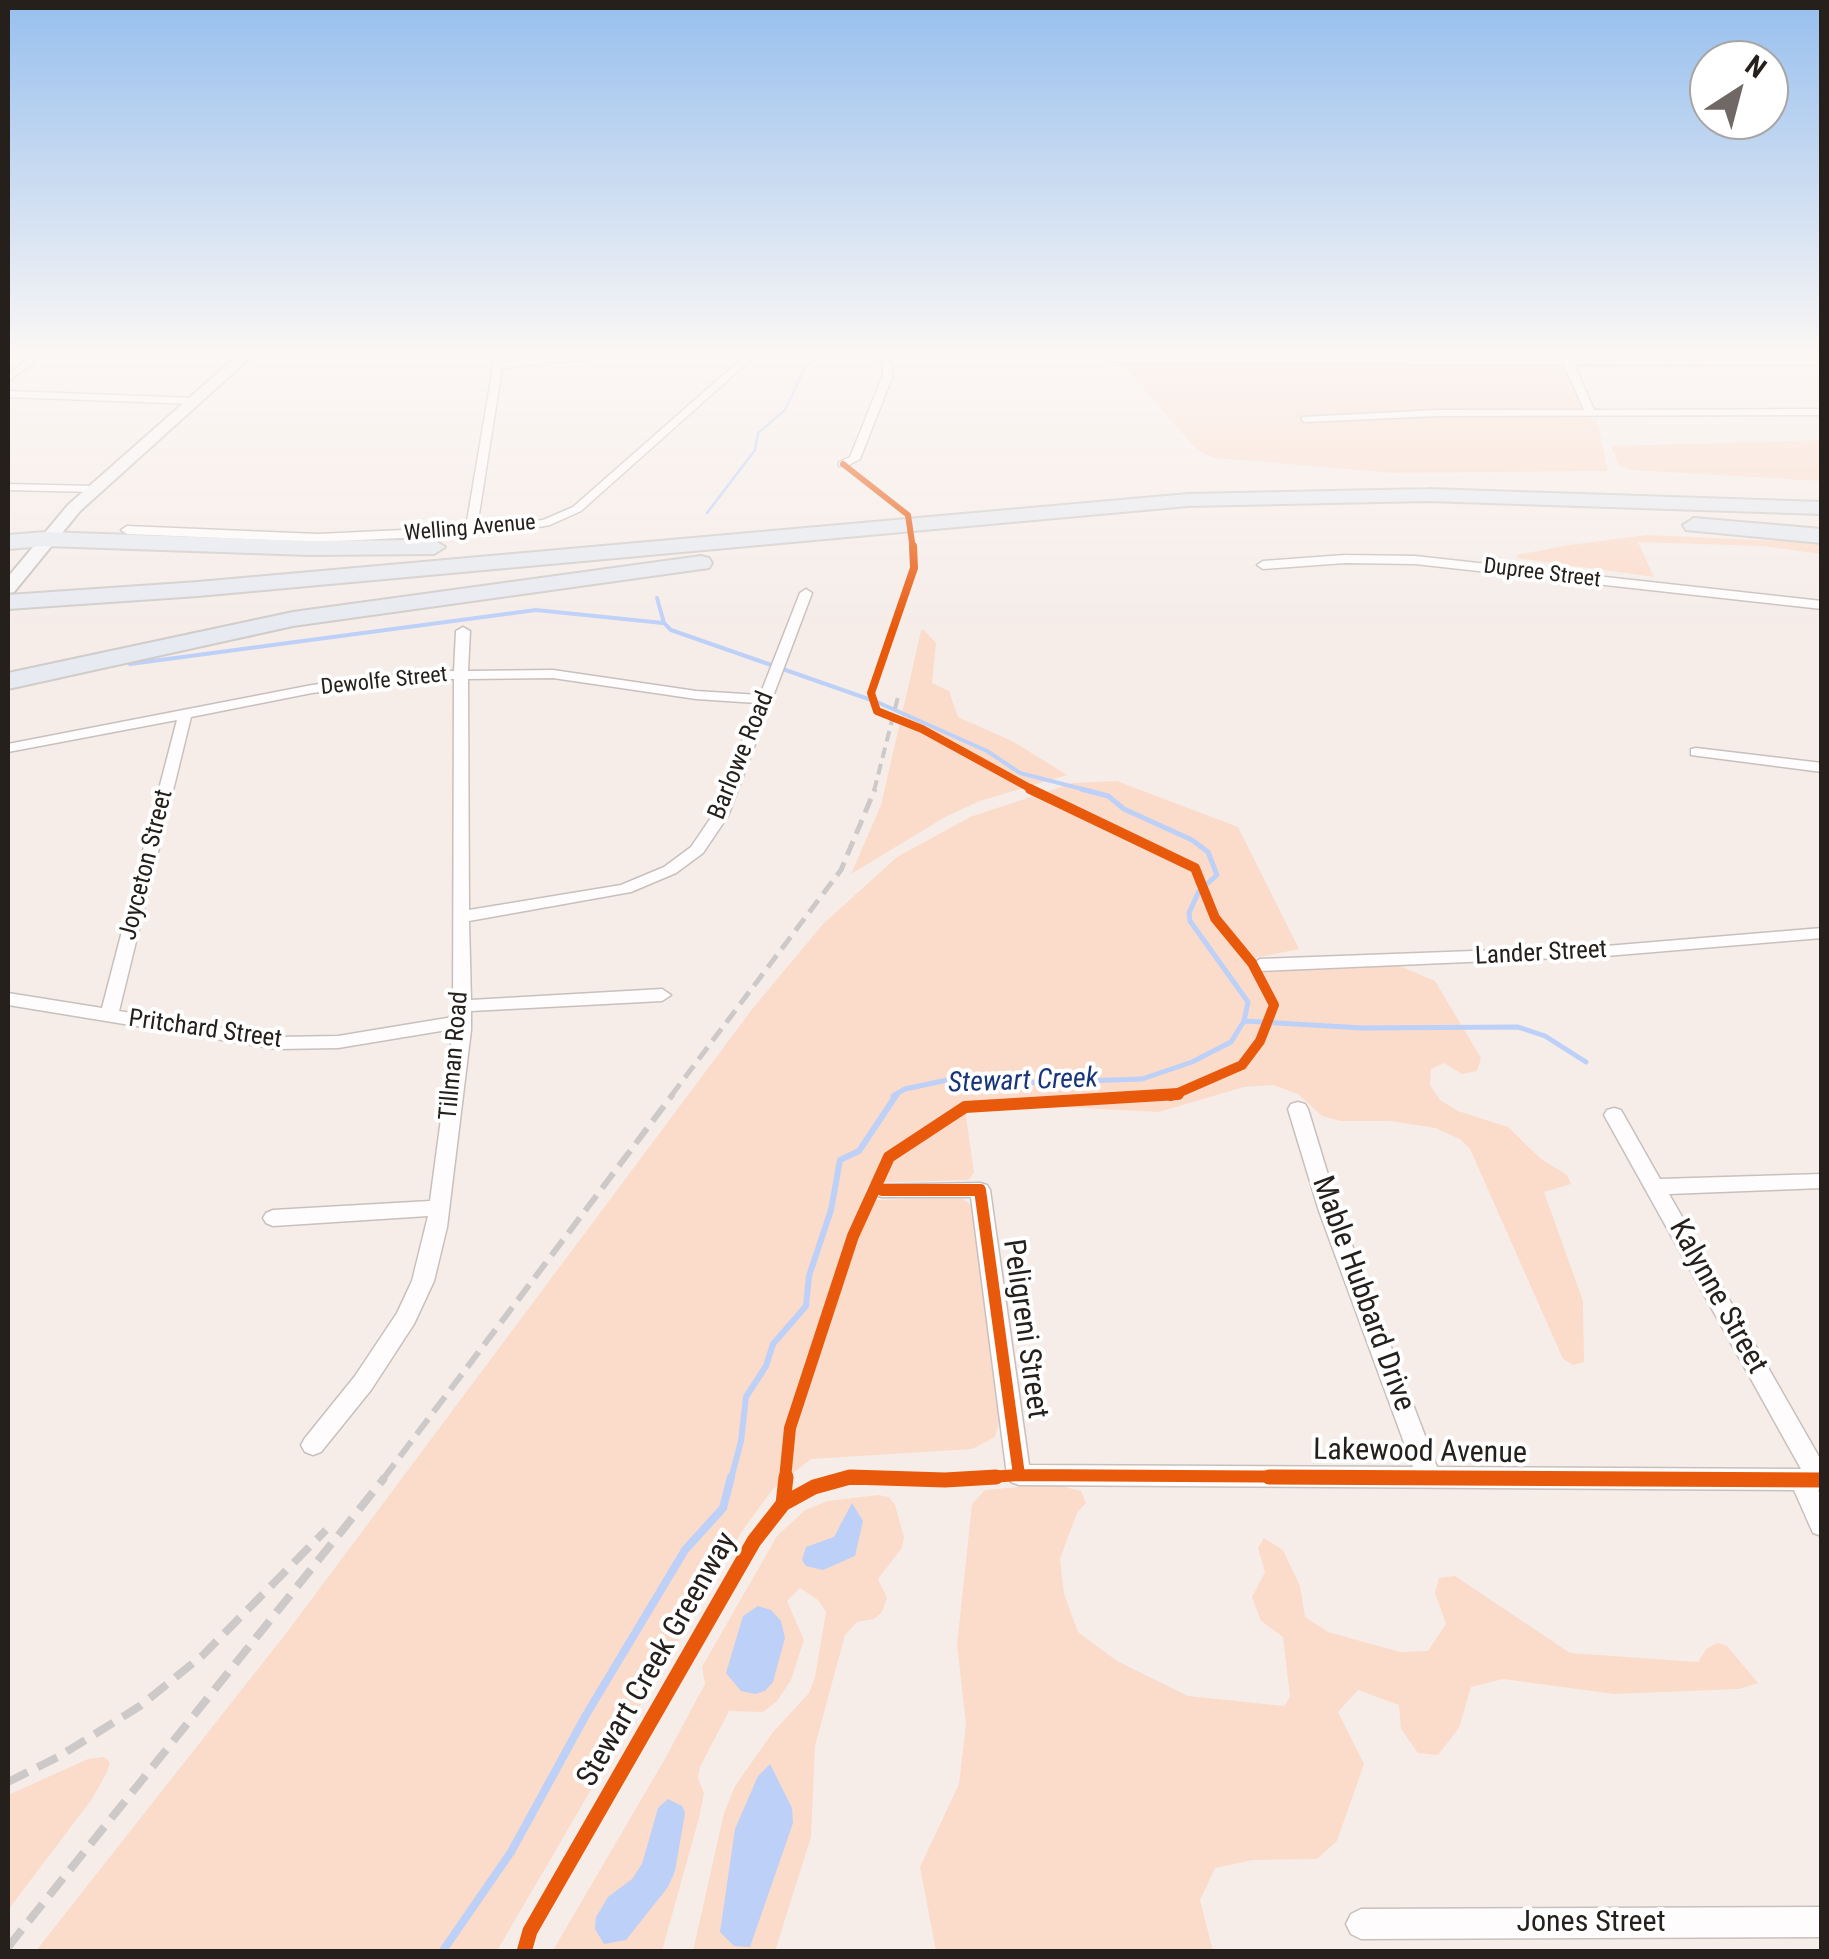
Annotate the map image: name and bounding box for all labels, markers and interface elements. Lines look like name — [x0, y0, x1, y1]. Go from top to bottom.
north arrow — [1689, 40, 1789, 140]
text: N — [1739, 49, 1772, 85]
street label: Welling Avenue — [403, 510, 537, 548]
street label: Dupree Street — [1482, 554, 1602, 594]
street label: Dewolfe Street — [320, 662, 448, 702]
street label: Barlowe Road — [703, 688, 781, 824]
street label: Joyceton Street — [114, 787, 180, 943]
street label: Lander Street — [1474, 936, 1608, 972]
street label: Tillman Road — [434, 990, 476, 1122]
street label: Pritchard Street — [127, 1004, 283, 1056]
water label: Stewart Creek — [947, 1063, 1099, 1101]
street label: Mable Hubbard Drive — [1303, 1172, 1421, 1416]
street label: Kalynne Street — [1660, 1214, 1774, 1380]
street label: Peligreni Street — [994, 1237, 1054, 1421]
street label: Lakewood Avenue — [1313, 1433, 1527, 1473]
street label: Stewart Creek Greenway — [570, 1526, 746, 1794]
street label: Jones Street — [1516, 1905, 1666, 1941]

